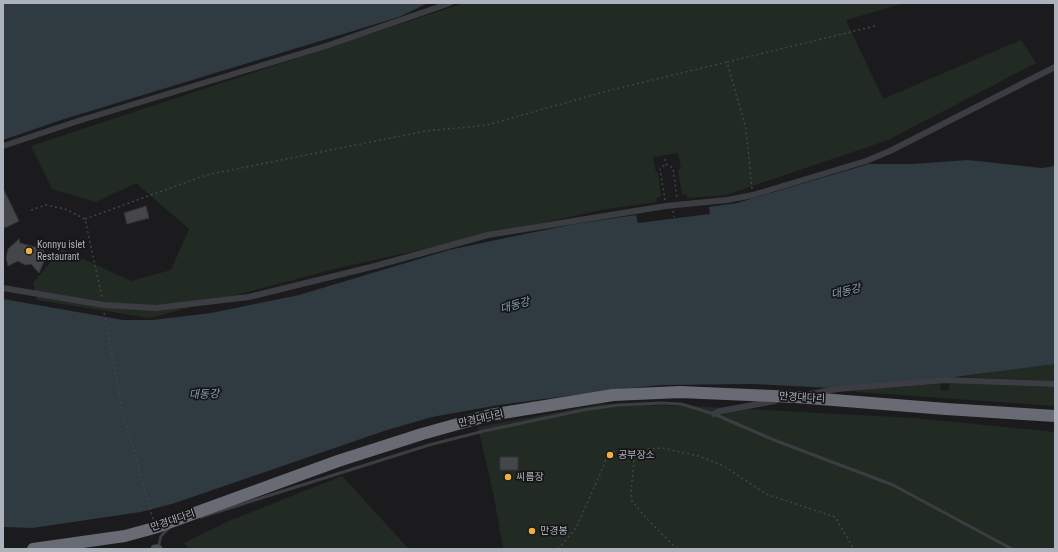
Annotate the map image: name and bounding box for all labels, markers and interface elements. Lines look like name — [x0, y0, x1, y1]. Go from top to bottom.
place label: Konnyu islet Restaurant — [37, 239, 85, 262]
marker: Konnyu islet Restaurant — [24, 246, 34, 256]
water label: 대동강 — [830, 282, 862, 302]
water label: 대동강 — [499, 295, 531, 317]
water label: 대동강 — [189, 388, 219, 402]
street label: 만경대다리 — [779, 391, 825, 405]
street label: 만경대다리 — [457, 408, 505, 430]
place label: 공부장소 — [618, 449, 655, 461]
marker: 공부장소 — [605, 450, 615, 460]
place label: 씨름장 — [516, 471, 544, 483]
marker: 씨름장 — [503, 472, 513, 482]
street label: 만경대다리 — [149, 508, 197, 534]
place label: 만경봉 — [540, 525, 568, 537]
marker: 만경봉 — [527, 526, 537, 536]

